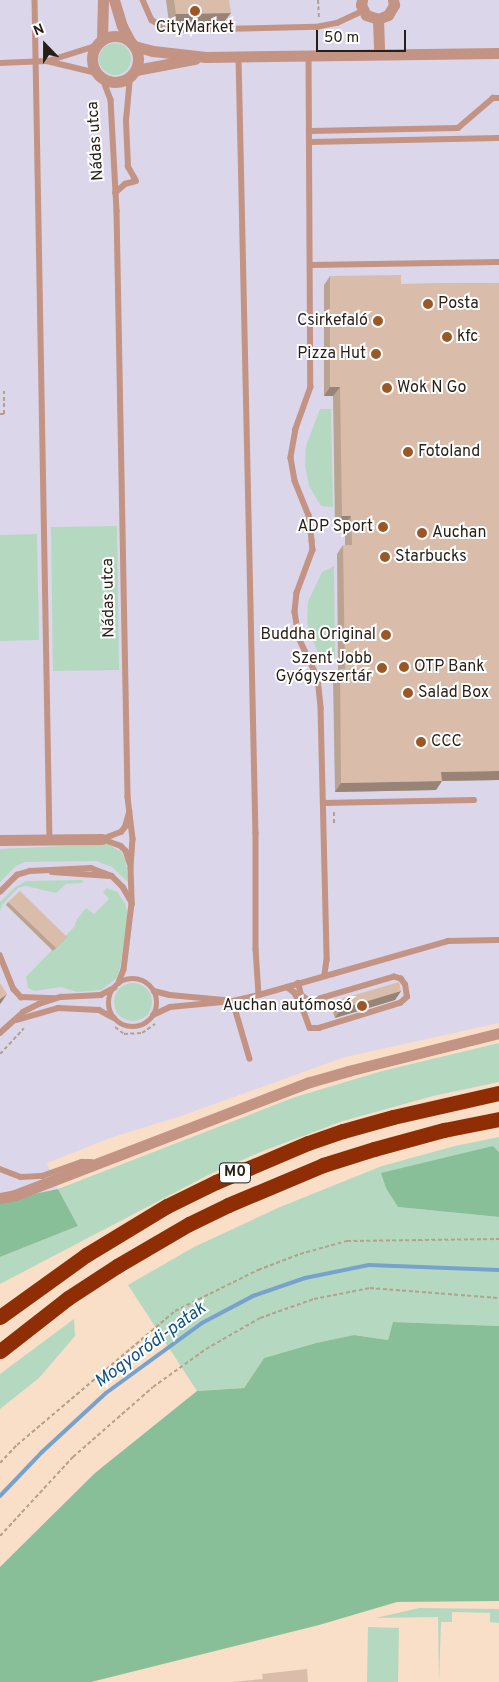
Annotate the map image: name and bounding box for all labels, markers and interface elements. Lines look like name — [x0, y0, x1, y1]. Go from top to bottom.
marker: CityMarket — [189, 5, 201, 17]
place label: CityMarket — [156, 18, 234, 38]
north arrow — [20, 20, 70, 70]
scale bar — [319, 20, 409, 52]
text: N — [31, 21, 47, 40]
text: 50 m — [324, 29, 359, 48]
street label: Nádas utca — [84, 101, 108, 181]
place label: Posta — [438, 294, 479, 314]
marker: Posta — [422, 298, 434, 310]
place label: Csirkefaló — [297, 311, 368, 331]
marker: Csirkefaló — [372, 315, 384, 327]
place label: kfc — [457, 327, 478, 347]
marker: kfc — [441, 331, 453, 343]
place label: Pizza Hut — [297, 344, 366, 364]
marker: Pizza Hut — [370, 348, 382, 360]
place label: Wok N Go — [397, 378, 466, 398]
marker: Wok N Go — [381, 382, 393, 394]
place label: Fotoland — [418, 442, 480, 462]
marker: Fotoland — [402, 446, 414, 458]
place label: ADP Sport — [298, 517, 373, 537]
marker: ADP Sport — [377, 521, 389, 533]
place label: Auchan — [432, 523, 486, 543]
marker: Auchan — [416, 527, 428, 539]
place label: Starbucks — [395, 547, 467, 567]
marker: Starbucks — [379, 551, 391, 563]
street label: Nádas utca — [99, 558, 119, 638]
place label: Buddha Original — [261, 625, 376, 645]
marker: Buddha Original — [380, 629, 392, 641]
place label: Szent Jobb Gyógyszertár — [276, 649, 372, 687]
place label: OTP Bank — [414, 657, 485, 677]
marker: OTP Bank — [398, 661, 410, 673]
marker: Szent Jobb Gyógyszertár — [376, 662, 388, 674]
place label: Salad Box — [418, 683, 489, 703]
marker: Salad Box — [402, 687, 414, 699]
place label: CCC — [431, 732, 462, 752]
marker: CCC — [415, 736, 427, 748]
place label: Auchan autómosó — [223, 996, 352, 1016]
marker: Auchan autómosó — [356, 1000, 368, 1012]
road number: M0 — [219, 1160, 251, 1186]
water label: Mogyoródi-patak — [91, 1298, 211, 1394]

